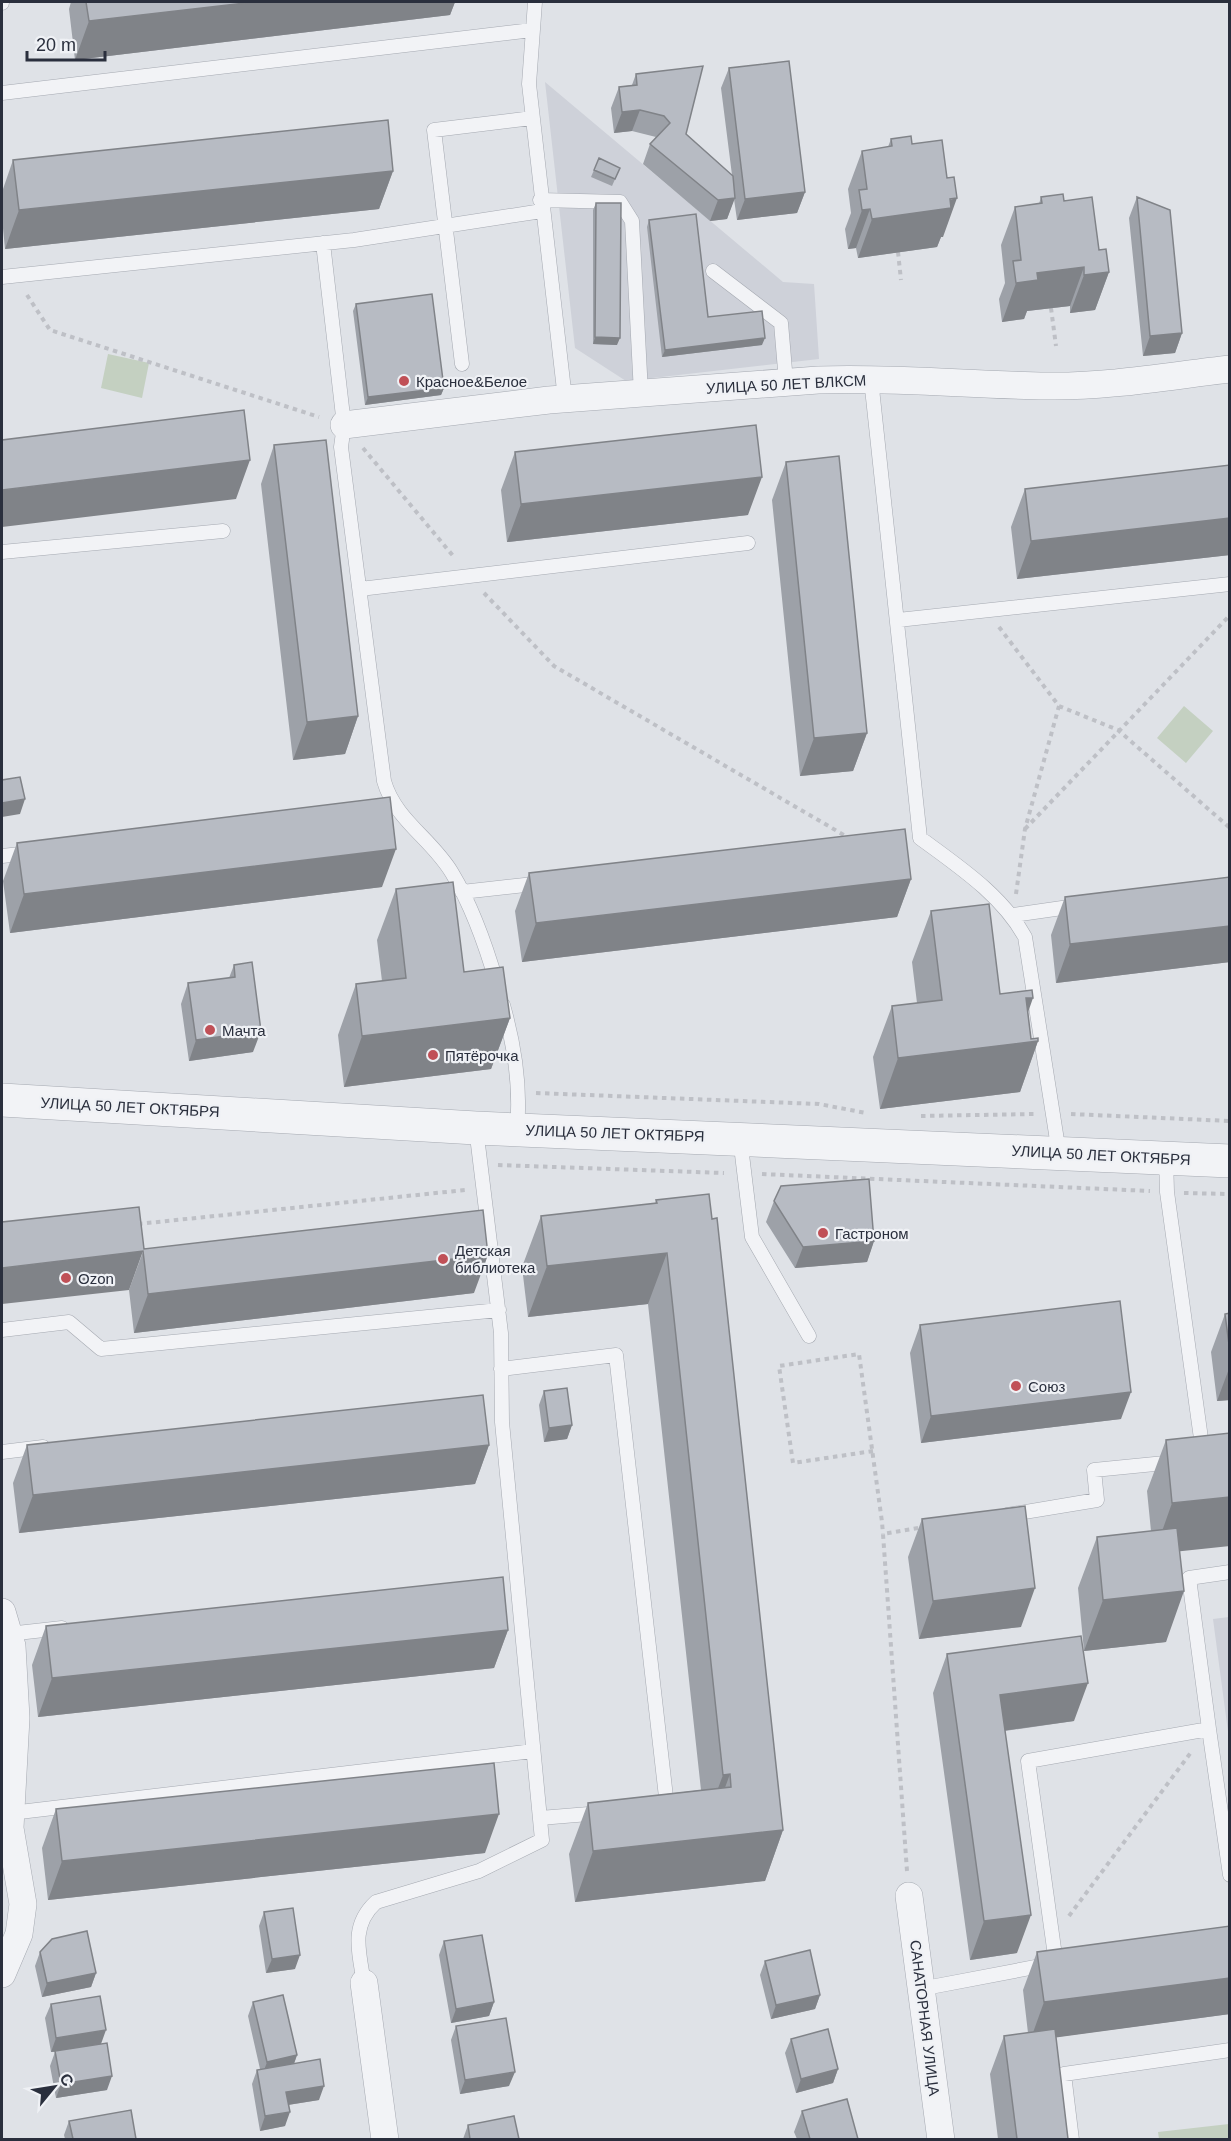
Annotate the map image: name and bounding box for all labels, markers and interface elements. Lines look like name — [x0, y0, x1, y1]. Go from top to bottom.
scale bar — [27, 24, 105, 62]
text: 20 m — [36, 35, 76, 55]
street label: УЛИЦА 50 ЛЕТ ВЛКСМ — [705, 371, 867, 397]
place label: Красное&Белое — [416, 373, 527, 390]
marker: Красное&Белое — [397, 374, 411, 388]
place label: Мачта — [222, 1022, 266, 1039]
marker: Мачта — [203, 1023, 217, 1037]
place label: Пятёрочка — [445, 1047, 519, 1064]
marker: Пятёрочка — [426, 1048, 440, 1062]
street label: УЛИЦА 50 ЛЕТ ОКТЯБРЯ — [40, 1094, 220, 1120]
street label: УЛИЦА 50 ЛЕТ ОКТЯБРЯ — [525, 1121, 705, 1145]
street label: УЛИЦА 50 ЛЕТ ОКТЯБРЯ — [1011, 1142, 1191, 1168]
place label: Гастроном — [835, 1225, 909, 1242]
marker: Гастроном — [816, 1226, 830, 1240]
place label: Детская библиотека — [455, 1242, 536, 1276]
marker: Детская библиотека — [436, 1252, 450, 1266]
place label: Ozon — [78, 1270, 114, 1287]
marker: Ozon — [59, 1271, 73, 1285]
place label: Союз — [1028, 1378, 1065, 1395]
marker: Союз — [1009, 1379, 1023, 1393]
street label: САНАТОРНАЯ УЛИЦА — [907, 1939, 943, 2097]
north arrow — [24, 2057, 84, 2117]
text: С — [56, 2070, 77, 2089]

